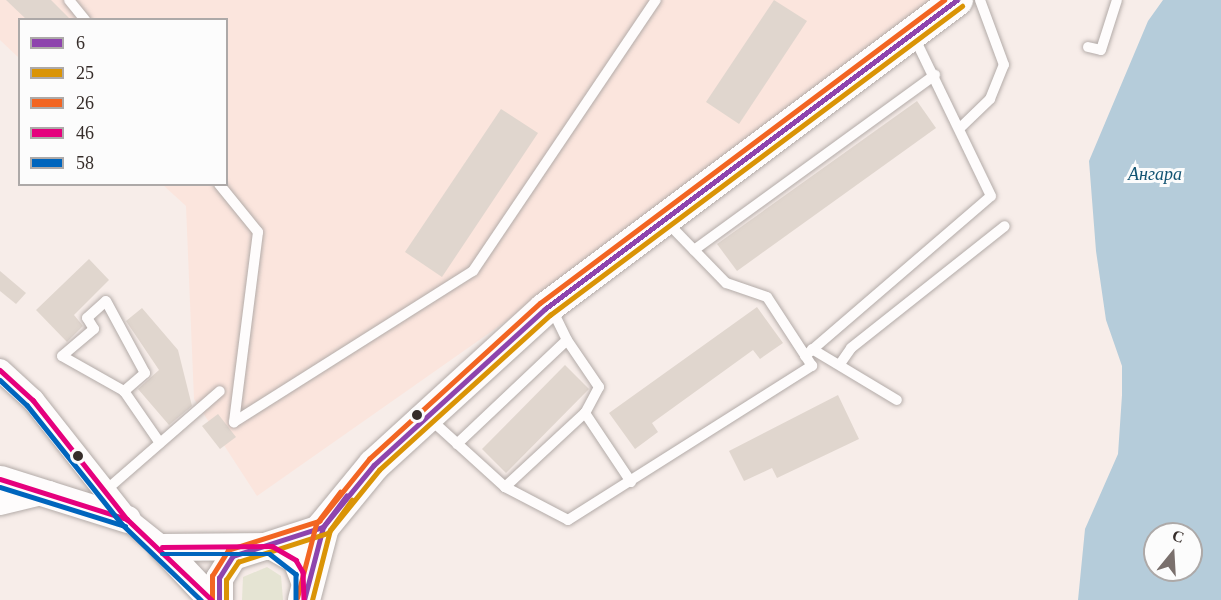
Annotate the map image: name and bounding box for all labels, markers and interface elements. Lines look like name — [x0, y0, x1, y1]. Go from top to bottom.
legend — [18, 18, 228, 186]
text: 6 — [76, 33, 85, 53]
text: 25 — [76, 63, 94, 83]
text: 26 — [76, 93, 94, 113]
text: 46 — [76, 123, 94, 143]
text: 58 — [76, 153, 94, 173]
water label: Ангара — [1128, 163, 1182, 185]
unlabelled marker — [411, 409, 423, 421]
unlabelled marker — [72, 450, 84, 462]
north arrow — [1143, 522, 1203, 582]
text: С — [1170, 526, 1186, 546]

